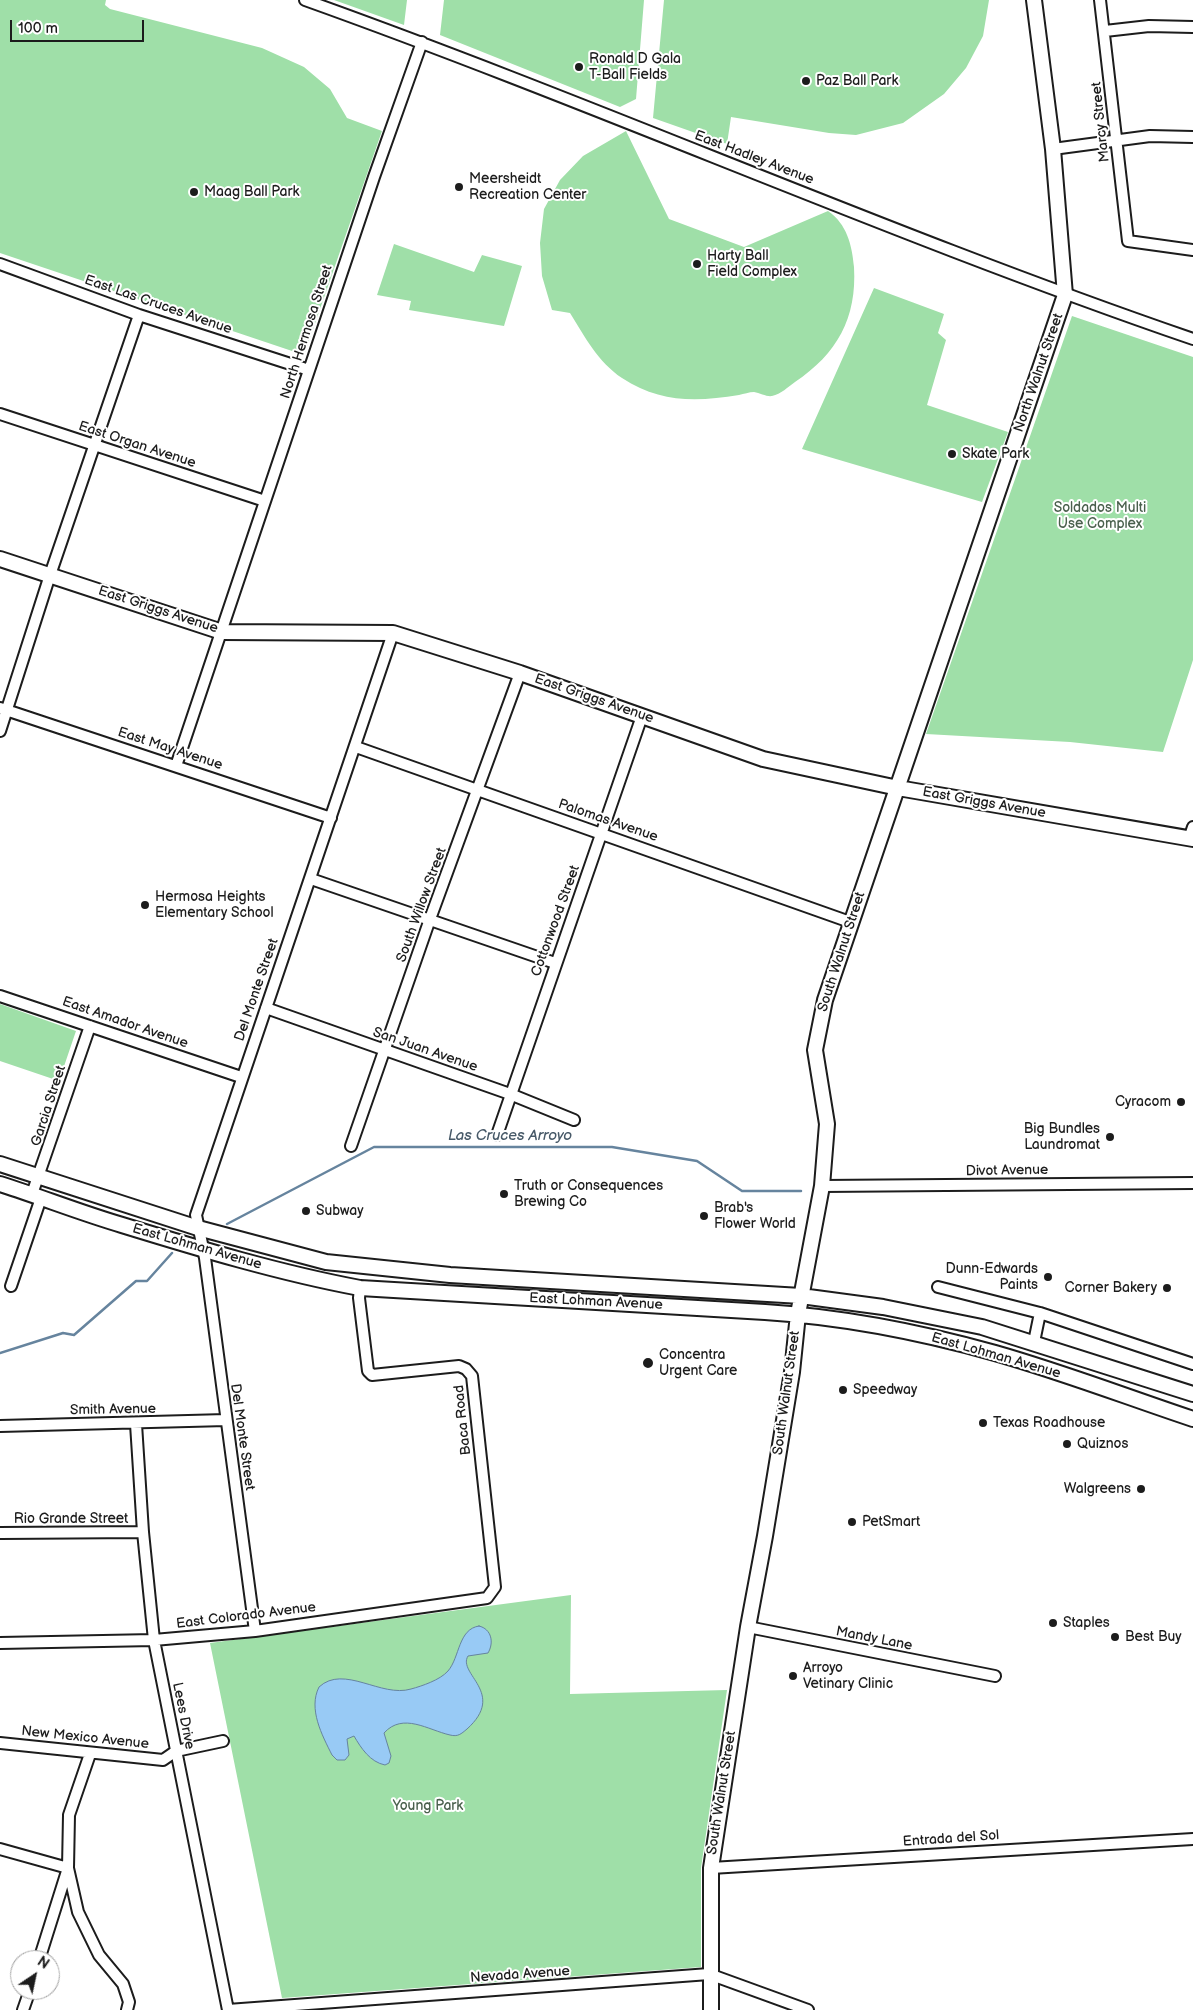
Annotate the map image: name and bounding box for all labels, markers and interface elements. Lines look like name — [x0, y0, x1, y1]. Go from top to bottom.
scale bar — [12, 10, 146, 42]
text: 100 m — [18, 19, 58, 38]
place label: Ronald D Gala T-Ball Fields — [589, 51, 681, 84]
marker: Ronald D Gala T-Ball Fields — [573, 61, 585, 73]
place label: Paz Ball Park — [816, 73, 898, 89]
marker: Paz Ball Park — [800, 75, 812, 87]
street label: Marcy Street — [1088, 81, 1114, 163]
street label: East Hadley Avenue — [692, 127, 816, 189]
place label: Meersheidt Recreation Center — [469, 171, 586, 203]
marker: Meersheidt Recreation Center — [453, 181, 465, 193]
place label: Maag Ball Park — [204, 184, 299, 200]
marker: Maag Ball Park — [188, 186, 200, 198]
place label: Harty Ball Field Complex — [707, 248, 797, 280]
marker: Harty Ball Field Complex — [691, 258, 703, 270]
street label: North Hermosa Street — [277, 263, 337, 401]
street label: East Las Cruces Avenue — [82, 272, 234, 338]
street label: North Walnut Street — [1011, 311, 1067, 435]
street label: East Organ Avenue — [76, 418, 198, 472]
place label: Skate Park — [962, 446, 1029, 462]
marker: Skate Park — [946, 448, 958, 460]
park label: Soldados Multi Use Complex — [1054, 500, 1146, 532]
street label: East Griggs Avenue — [96, 583, 220, 637]
street label: East Griggs Avenue — [532, 671, 656, 727]
street label: East May Avenue — [115, 724, 225, 774]
street label: East Griggs Avenue — [921, 784, 1047, 822]
street label: Palomas Avenue — [556, 796, 660, 846]
street label: South Willow Street — [393, 845, 451, 965]
street label: Cottonwood Street — [528, 863, 584, 979]
place label: Hermosa Heights Elementary School — [155, 889, 274, 922]
street label: South Walnut Street — [815, 890, 869, 1014]
marker: Hermosa Heights Elementary School — [139, 899, 151, 911]
street label: Del Monte Street — [232, 936, 282, 1044]
street label: East Amador Avenue — [60, 994, 190, 1052]
street label: San Juan Avenue — [370, 1024, 480, 1076]
street label: Garcia Street — [28, 1063, 70, 1149]
place label: Cyracom — [1115, 1094, 1171, 1110]
marker: Cyracom — [1175, 1096, 1187, 1108]
place label: Big Bundles Laundromat — [1024, 1121, 1100, 1154]
water label: Las Cruces Arroyo — [448, 1127, 572, 1145]
marker: Big Bundles Laundromat — [1104, 1131, 1116, 1143]
street label: Divot Avenue — [966, 1162, 1048, 1180]
place label: Truth or Consequences Brewing Co — [514, 1178, 663, 1210]
marker: Truth or Consequences Brewing Co — [498, 1188, 510, 1200]
place label: Brab's Flower World — [714, 1200, 796, 1232]
place label: Subway — [316, 1203, 364, 1219]
marker: Subway — [300, 1205, 312, 1217]
marker: Brab's Flower World — [698, 1210, 710, 1222]
street label: East Lohman Avenue — [130, 1221, 264, 1273]
place label: Dunn-Edwards Paints — [945, 1261, 1038, 1294]
marker: Dunn-Edwards Paints — [1042, 1271, 1054, 1283]
place label: Corner Bakery — [1064, 1280, 1157, 1296]
marker: Corner Bakery — [1161, 1282, 1173, 1294]
street label: East Lohman Avenue — [529, 1290, 663, 1314]
street label: South Walnut Street — [770, 1330, 804, 1456]
street label: East Lohman Avenue — [929, 1330, 1063, 1382]
place label: Concentra Urgent Care — [659, 1347, 737, 1380]
marker: Concentra Urgent Care — [641, 1356, 655, 1370]
place label: Speedway — [853, 1382, 917, 1398]
street label: Del Monte Street — [226, 1383, 258, 1491]
street label: Baca Road — [451, 1384, 475, 1456]
marker: Speedway — [837, 1384, 849, 1396]
street label: Smith Avenue — [70, 1401, 156, 1419]
place label: Texas Roadhouse — [993, 1415, 1105, 1431]
marker: Texas Roadhouse — [977, 1417, 989, 1429]
place label: Quiznos — [1077, 1436, 1128, 1452]
marker: Quiznos — [1061, 1438, 1073, 1450]
place label: Walgreens — [1064, 1481, 1131, 1497]
marker: Walgreens — [1135, 1483, 1147, 1495]
street label: Rio Grande Street — [14, 1511, 128, 1527]
place label: PetSmart — [862, 1514, 920, 1530]
marker: PetSmart — [846, 1516, 858, 1528]
street label: East Colorado Avenue — [175, 1599, 317, 1633]
place label: Staples — [1063, 1615, 1110, 1631]
marker: Staples — [1047, 1617, 1059, 1629]
street label: Mandy Lane — [834, 1623, 914, 1655]
place label: Best Buy — [1125, 1629, 1182, 1645]
marker: Best Buy — [1109, 1631, 1121, 1643]
place label: Arroyo Vetinary Clinic — [803, 1660, 893, 1692]
marker: Arroyo Vetinary Clinic — [787, 1670, 799, 1682]
street label: Lees Drive — [168, 1681, 198, 1751]
street label: New Mexico Avenue — [20, 1723, 150, 1753]
street label: South Walnut Street — [704, 1730, 740, 1856]
park label: Young Park — [393, 1798, 463, 1814]
street label: Entrada del Sol — [902, 1827, 1000, 1851]
north arrow — [10, 1950, 60, 2000]
text: N — [34, 1953, 52, 1973]
street label: Nevada Avenue — [470, 1963, 570, 1987]

